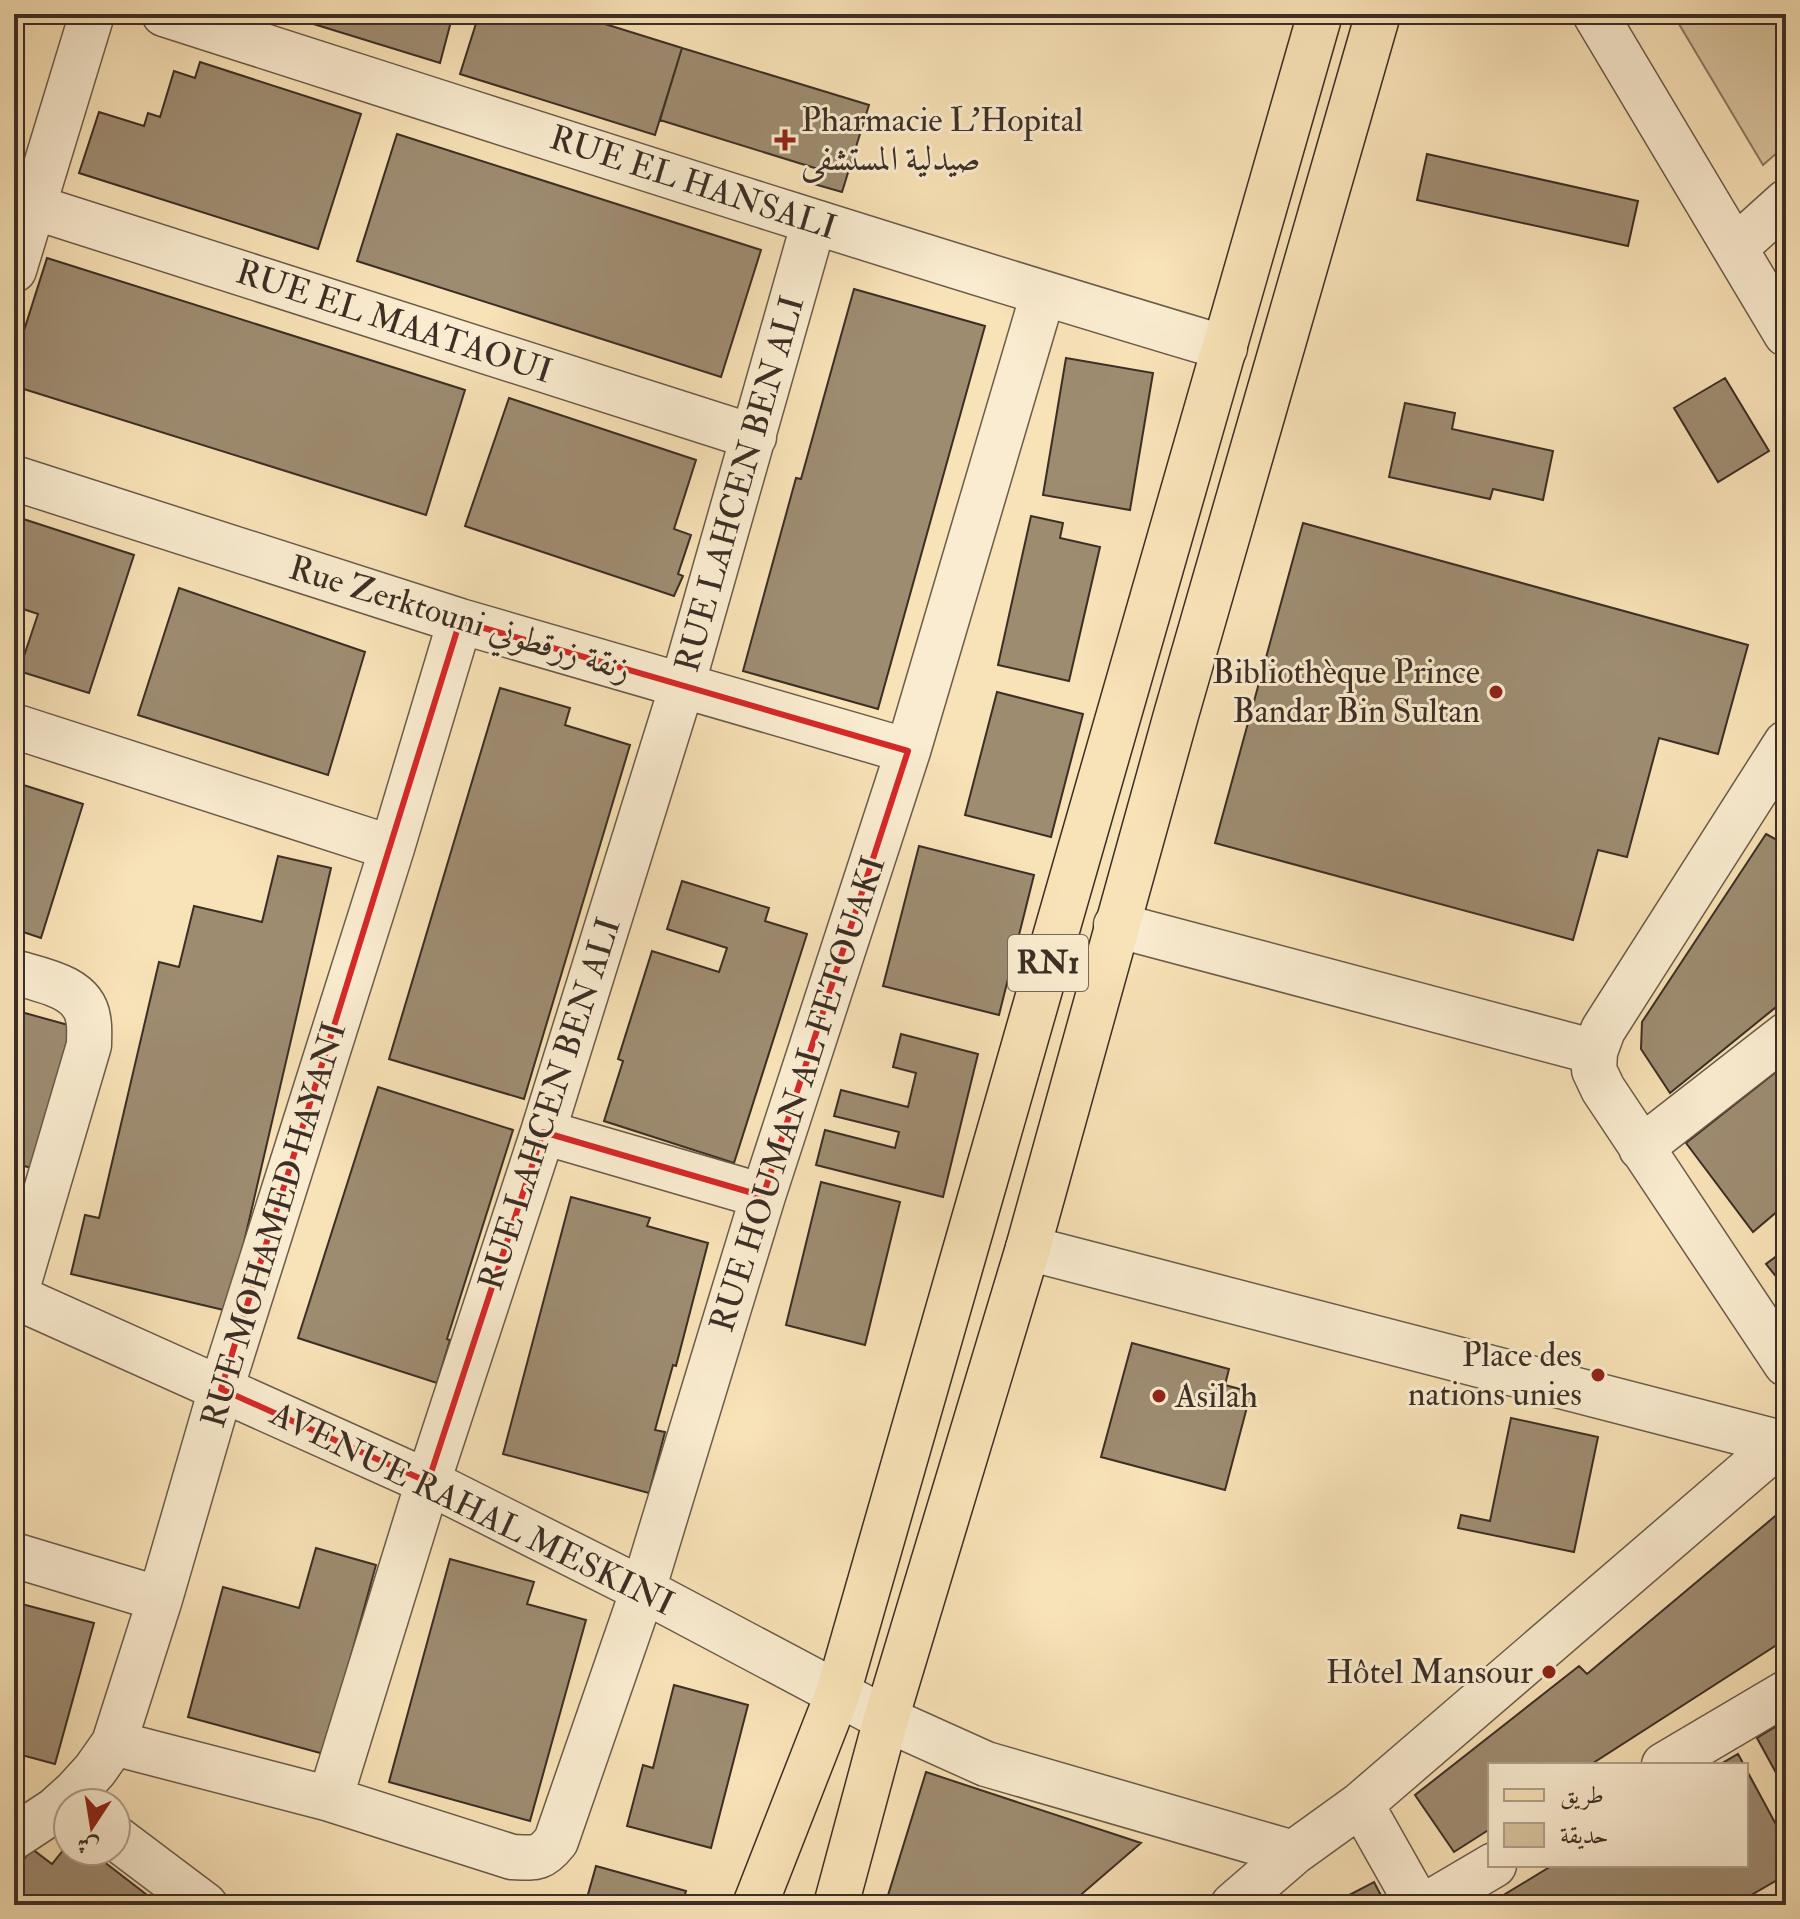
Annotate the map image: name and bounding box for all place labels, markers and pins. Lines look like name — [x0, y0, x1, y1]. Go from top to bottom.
place label: Pharmacie L'Hopital صيدلية المستشفى — [801, 99, 1084, 183]
marker: Pharmacie L'Hopital صيدلية المستشفى — [776, 131, 794, 149]
place label: Bibliothèque Prince Bandar Bin Sultan — [1212, 651, 1480, 733]
marker: Bibliothèque Prince Bandar Bin Sultan — [1487, 683, 1505, 701]
place label: Place des nations unies — [1408, 1334, 1582, 1416]
marker: Place des nations unies — [1589, 1366, 1607, 1384]
place label: Asilah — [1174, 1375, 1258, 1418]
marker: Asilah — [1150, 1387, 1168, 1405]
place label: Hôtel Mansour — [1326, 1651, 1533, 1694]
marker: Hôtel Mansour — [1540, 1663, 1558, 1681]

